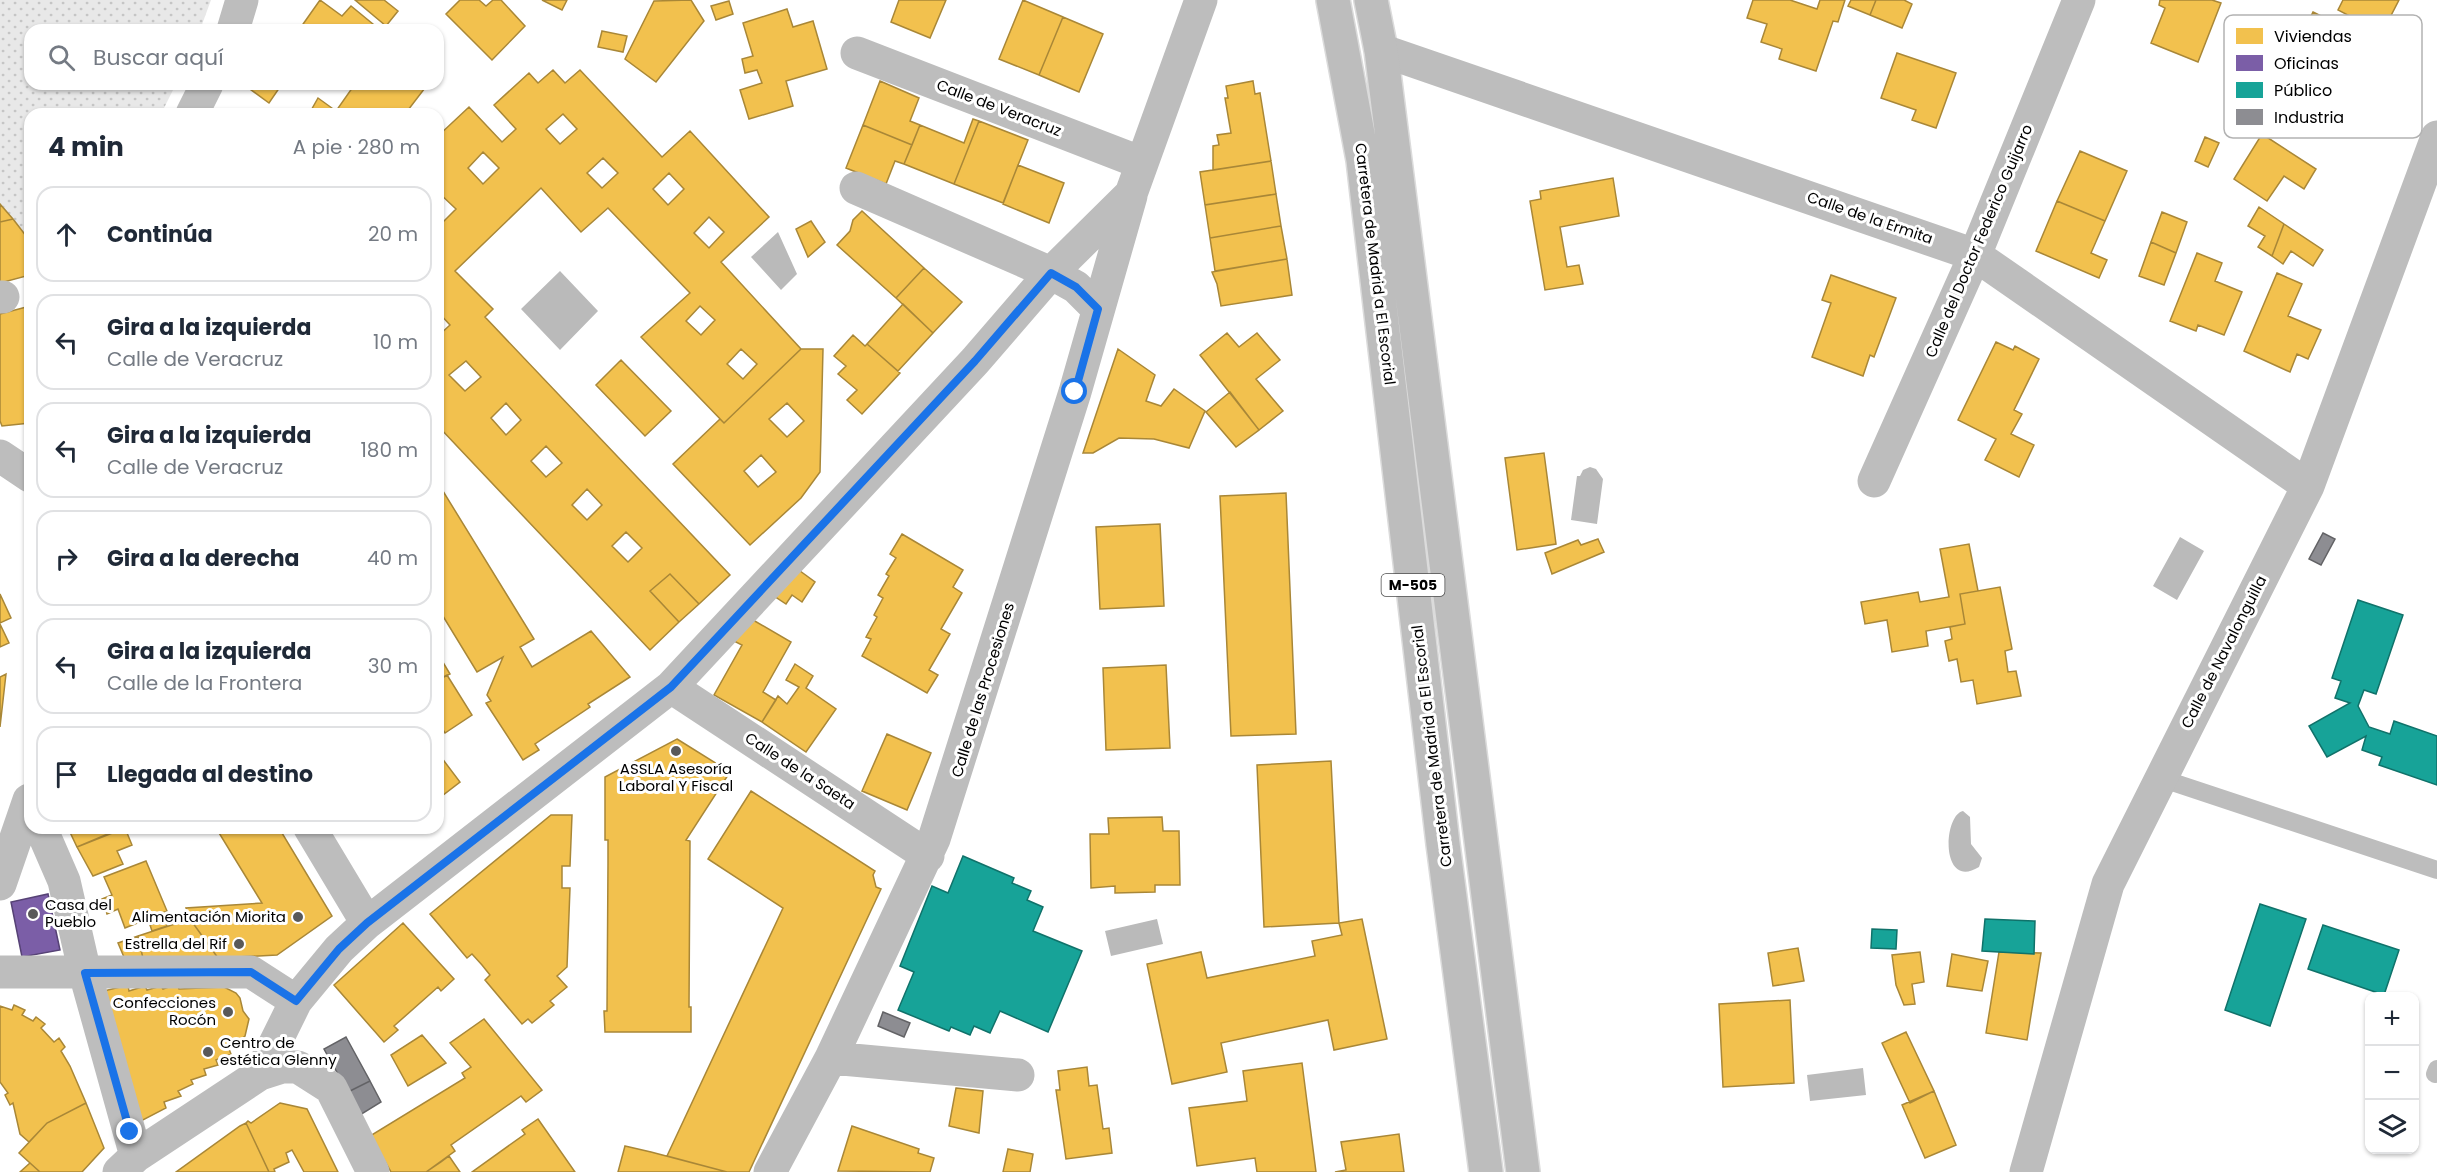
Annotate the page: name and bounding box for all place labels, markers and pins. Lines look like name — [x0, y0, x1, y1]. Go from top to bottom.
marker: ASSLA Asesoría Laboral Y Fiscal — [669, 744, 683, 758]
place label: ASSLA Asesoría Laboral Y Fiscal — [619, 758, 733, 796]
place label: Casa del Pueblo — [45, 894, 112, 932]
place label: Alimentación Miorita — [131, 906, 286, 927]
marker: Casa del Pueblo — [26, 907, 40, 921]
marker: Alimentación Miorita — [291, 910, 305, 924]
place label: Estrella del Rif — [125, 933, 227, 954]
marker: Estrella del Rif — [232, 937, 246, 951]
place label: Confecciones Rocón — [113, 992, 216, 1030]
marker: Confecciones Rocón — [221, 1005, 235, 1019]
place label: Centro de estética Glenny — [220, 1032, 337, 1070]
marker: Centro de estética Glenny — [201, 1045, 215, 1059]

